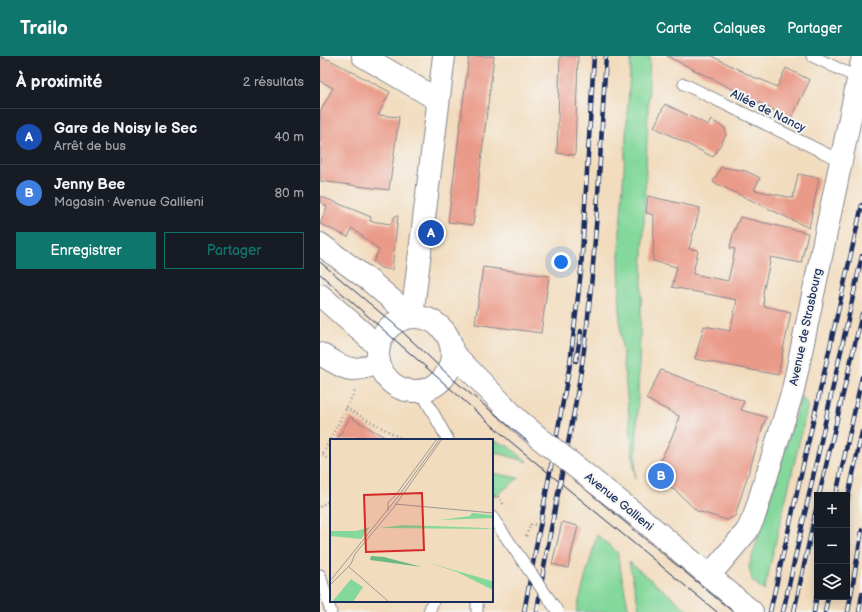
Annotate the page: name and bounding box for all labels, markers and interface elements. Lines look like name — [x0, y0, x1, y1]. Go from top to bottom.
text: Trailo — [20, 17, 68, 40]
text: Carte — [656, 20, 691, 37]
text: Calques — [713, 20, 765, 37]
text: Partager — [787, 20, 842, 37]
text: À proximité — [16, 72, 102, 92]
text: 2 résultats — [243, 74, 304, 90]
street label: Allée de Nancy — [728, 86, 809, 136]
text: Gare de Noisy le Sec — [54, 119, 197, 138]
text: A — [25, 129, 33, 145]
text: 40 m — [274, 129, 304, 145]
text: Arrêt de bus — [54, 138, 126, 154]
text: Jenny Bee — [54, 175, 125, 194]
text: B — [24, 185, 34, 201]
text: 80 m — [275, 185, 304, 201]
text: Magasin · Avenue Gallieni — [54, 194, 204, 210]
pin: A — [418, 218, 444, 248]
button: Enregistrer — [16, 232, 156, 269]
button: Partager — [164, 232, 304, 269]
your location — [551, 252, 571, 272]
street label: Avenue de Strasbourg — [786, 267, 826, 387]
inset map — [330, 439, 493, 602]
pin: B — [648, 461, 674, 491]
street label: Avenue Gallieni — [582, 470, 657, 534]
map controls — [814, 492, 850, 600]
button: + — [814, 492, 850, 528]
button: − — [814, 528, 850, 564]
button: layers — [814, 564, 850, 600]

